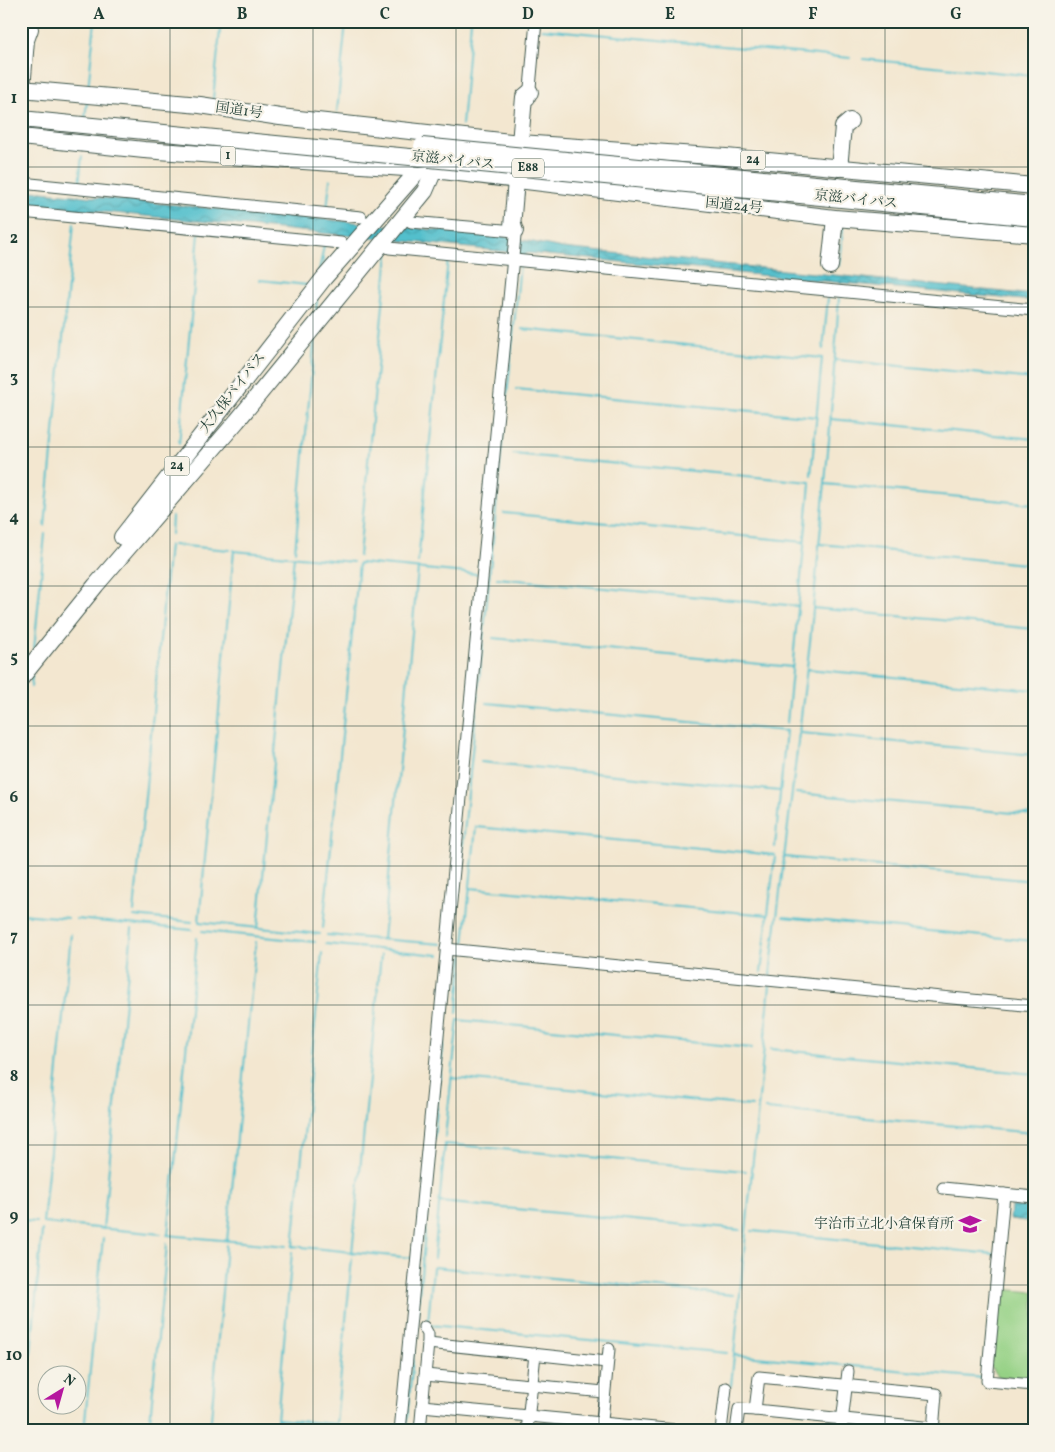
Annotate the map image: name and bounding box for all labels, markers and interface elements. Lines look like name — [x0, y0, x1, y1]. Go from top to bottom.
text: A — [93, 4, 105, 26]
text: B — [237, 4, 248, 26]
text: C — [380, 4, 390, 26]
text: D — [522, 4, 534, 26]
text: E — [665, 4, 675, 26]
text: F — [808, 4, 818, 26]
text: G — [950, 4, 962, 26]
text: 1 — [11, 88, 17, 110]
street label: 国道1号 — [214, 98, 264, 124]
road number: 1 — [220, 146, 236, 166]
street label: 京滋バイパス — [410, 147, 496, 175]
road number: 24 — [740, 150, 766, 170]
road number: E88 — [512, 158, 544, 178]
street label: 京滋バイパス — [813, 186, 899, 214]
street label: 国道24号 — [704, 194, 764, 218]
text: 2 — [10, 228, 18, 250]
street label: 大久保バイパス — [195, 349, 271, 437]
text: 3 — [10, 367, 18, 389]
road number: 24 — [164, 456, 190, 476]
text: 4 — [9, 507, 19, 529]
text: 5 — [10, 647, 18, 669]
text: 6 — [10, 787, 19, 809]
text: 7 — [10, 926, 18, 948]
text: 8 — [10, 1066, 18, 1088]
text: 9 — [10, 1206, 19, 1228]
school or university icon: 宇治市立北小倉保育所 — [957, 1211, 983, 1237]
place label: 宇治市立北小倉保育所 — [814, 1215, 954, 1234]
text: 10 — [6, 1345, 22, 1367]
north arrow — [38, 1364, 88, 1414]
text: N — [59, 1370, 79, 1391]

